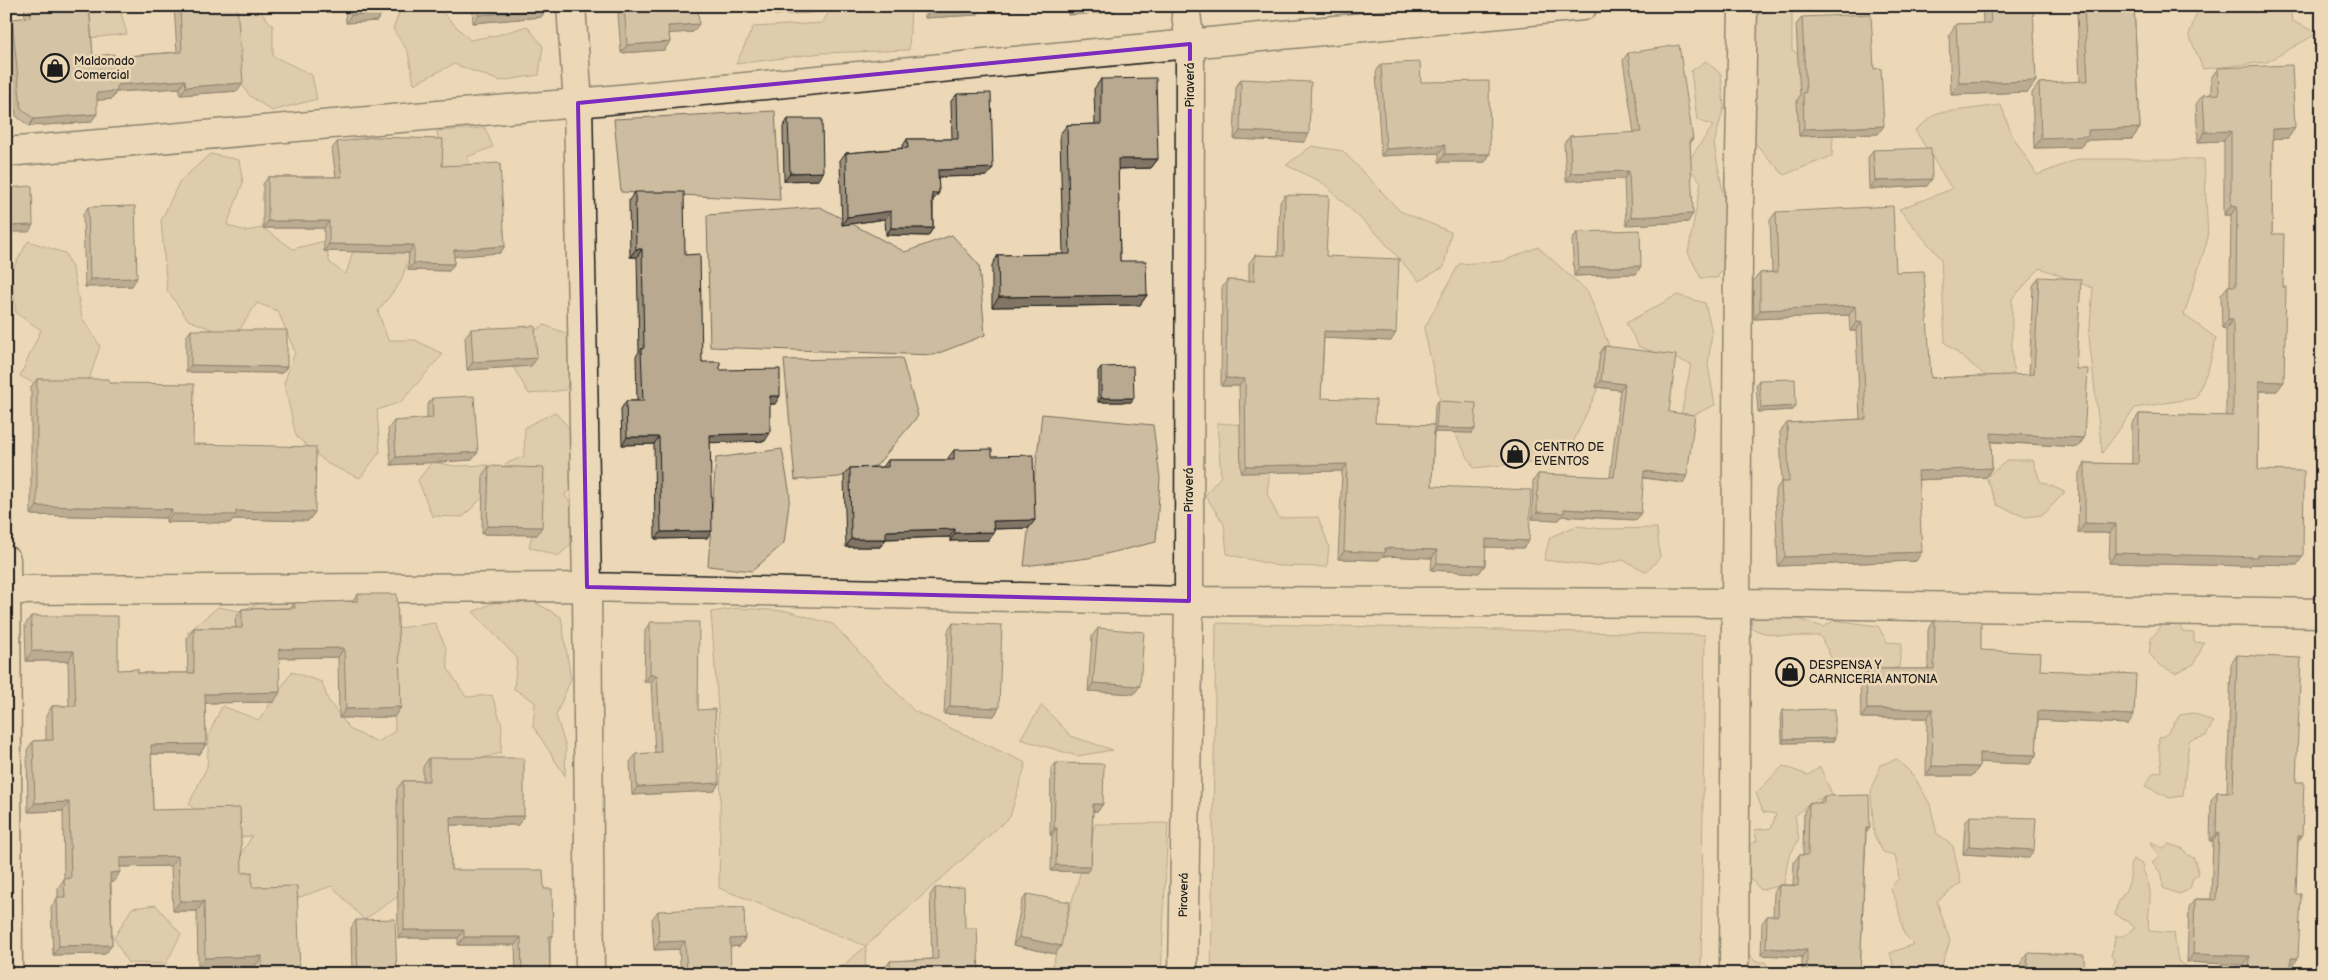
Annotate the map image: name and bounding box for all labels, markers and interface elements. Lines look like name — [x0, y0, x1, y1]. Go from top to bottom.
shop icon: Maldonado Comercial — [40, 53, 70, 83]
place label: Maldonado Comercial — [74, 54, 135, 83]
street label: Piraverá — [1183, 62, 1198, 107]
shop icon: CENTRO DE EVENTOS — [1500, 439, 1530, 469]
place label: CENTRO DE EVENTOS — [1534, 440, 1604, 469]
street label: Piraverá — [1182, 467, 1197, 512]
shop icon: DESPENSA Y CARNICERIA ANTONIA — [1775, 657, 1805, 687]
place label: DESPENSA Y CARNICERIA ANTONIA — [1809, 658, 1938, 687]
street label: Piraverá — [1176, 872, 1192, 918]

